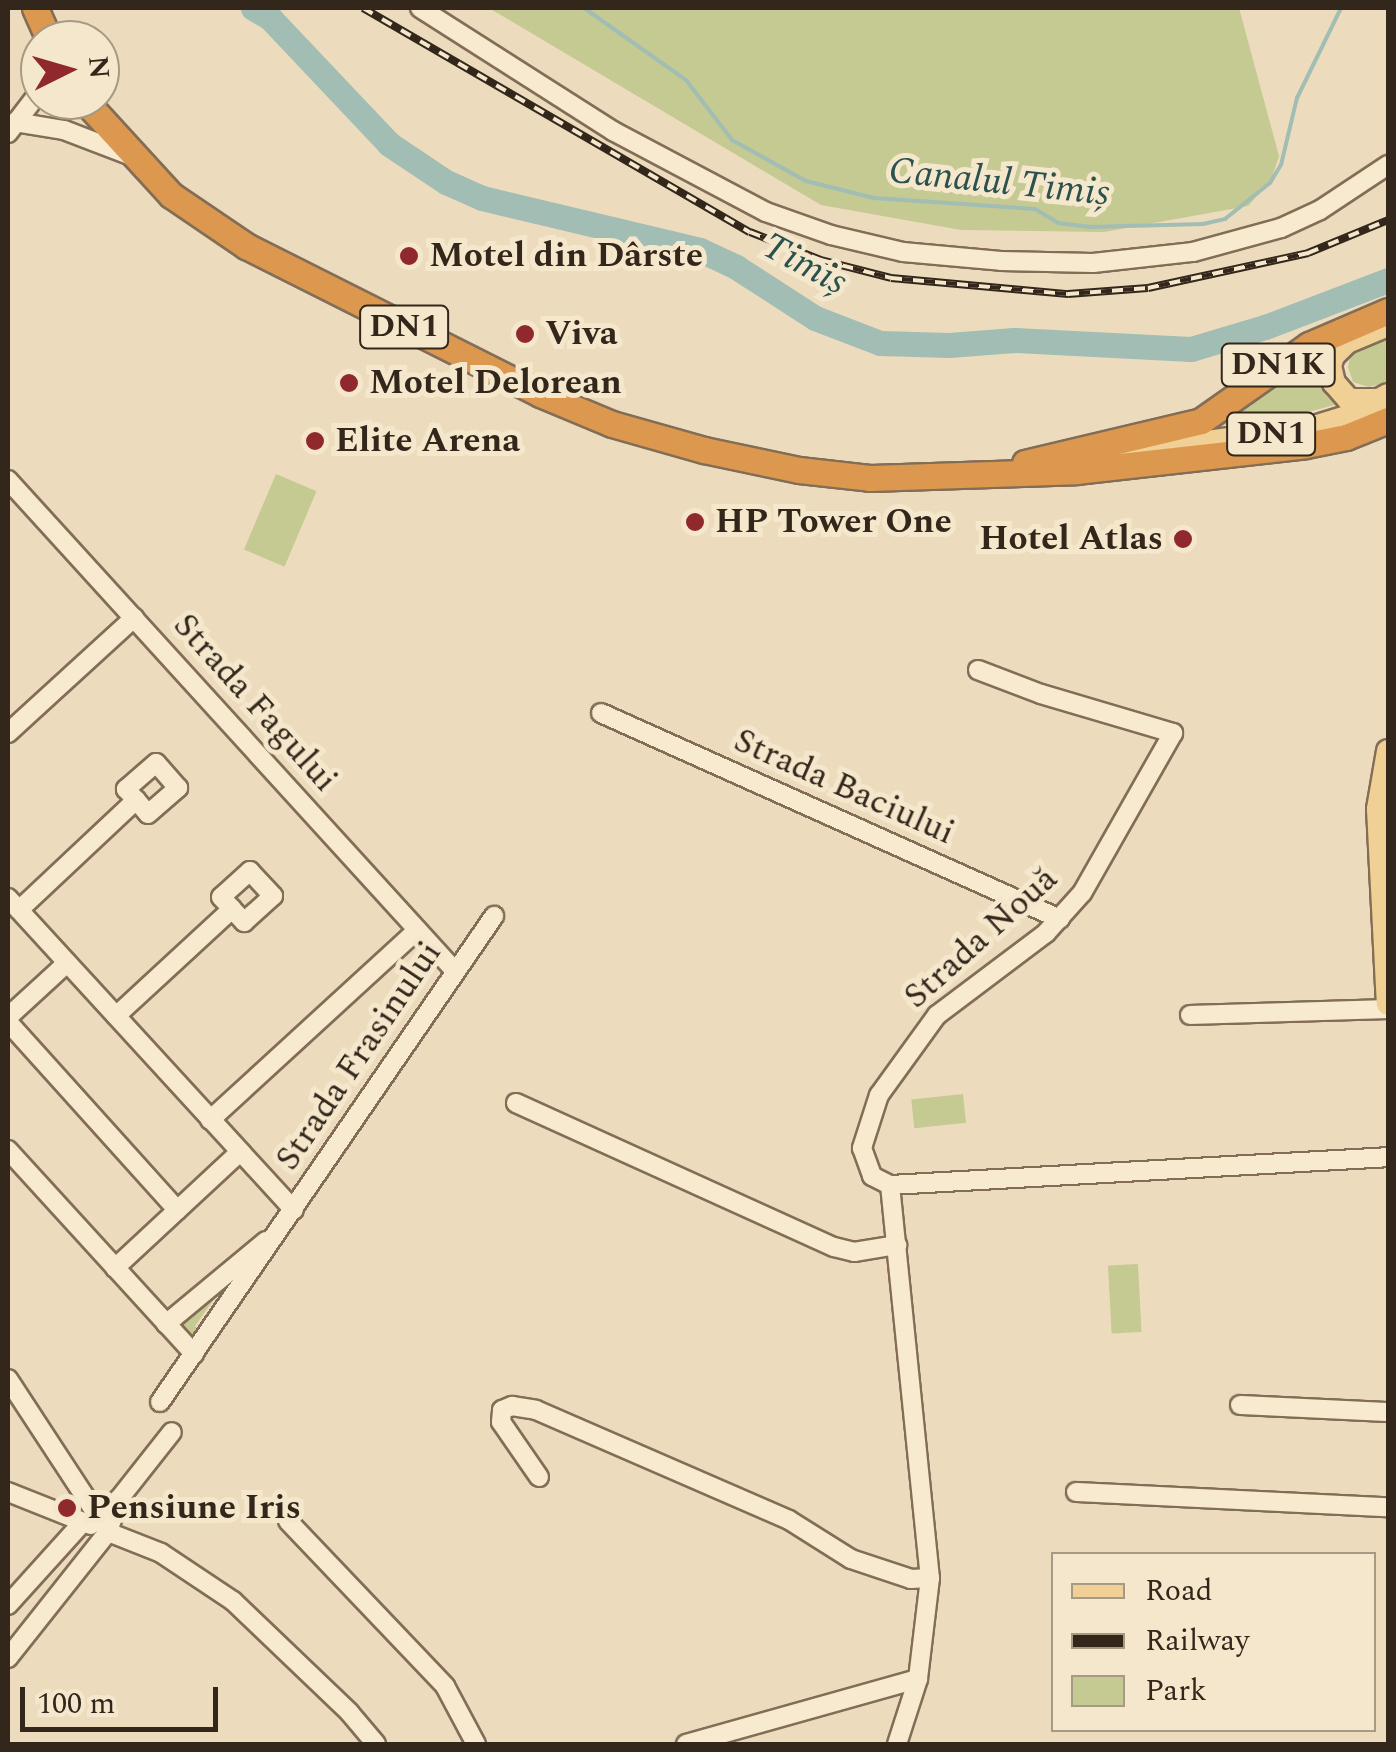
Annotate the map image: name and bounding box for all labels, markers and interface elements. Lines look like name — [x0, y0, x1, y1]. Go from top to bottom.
north arrow — [20, 20, 120, 120]
text: N — [76, 54, 121, 81]
water label: Canalul Timiș — [887, 149, 1111, 217]
water label: Timiș — [754, 224, 854, 306]
place label: Motel din Dârste — [429, 235, 703, 277]
marker: Motel din Dârste — [398, 245, 420, 267]
road number: DN1 — [359, 300, 449, 354]
place label: Viva — [545, 313, 618, 355]
marker: Viva — [514, 323, 536, 345]
road number: DN1K — [1220, 338, 1336, 392]
place label: Motel Delorean — [369, 362, 622, 404]
marker: Motel Delorean — [338, 372, 360, 394]
road number: DN1 — [1226, 407, 1316, 461]
place label: Elite Arena — [335, 420, 520, 462]
marker: Elite Arena — [304, 430, 326, 452]
place label: HP Tower One — [715, 501, 952, 543]
marker: HP Tower One — [684, 511, 706, 533]
place label: Hotel Atlas — [979, 518, 1163, 560]
marker: Hotel Atlas — [1172, 528, 1194, 550]
street label: Strada Fagului — [164, 605, 346, 801]
street label: Strada Baciului — [727, 720, 961, 854]
street label: Strada Nouă — [896, 858, 1066, 1018]
street label: Strada Frasinului — [267, 933, 451, 1179]
place label: Pensiune Iris — [87, 1487, 301, 1529]
marker: Pensiune Iris — [56, 1497, 78, 1519]
legend — [1051, 1552, 1376, 1732]
text: Road — [1145, 1568, 1213, 1614]
text: Railway — [1145, 1618, 1250, 1664]
scale bar — [25, 1667, 222, 1729]
text: Park — [1145, 1668, 1207, 1714]
text: 100 m — [37, 1681, 115, 1727]

